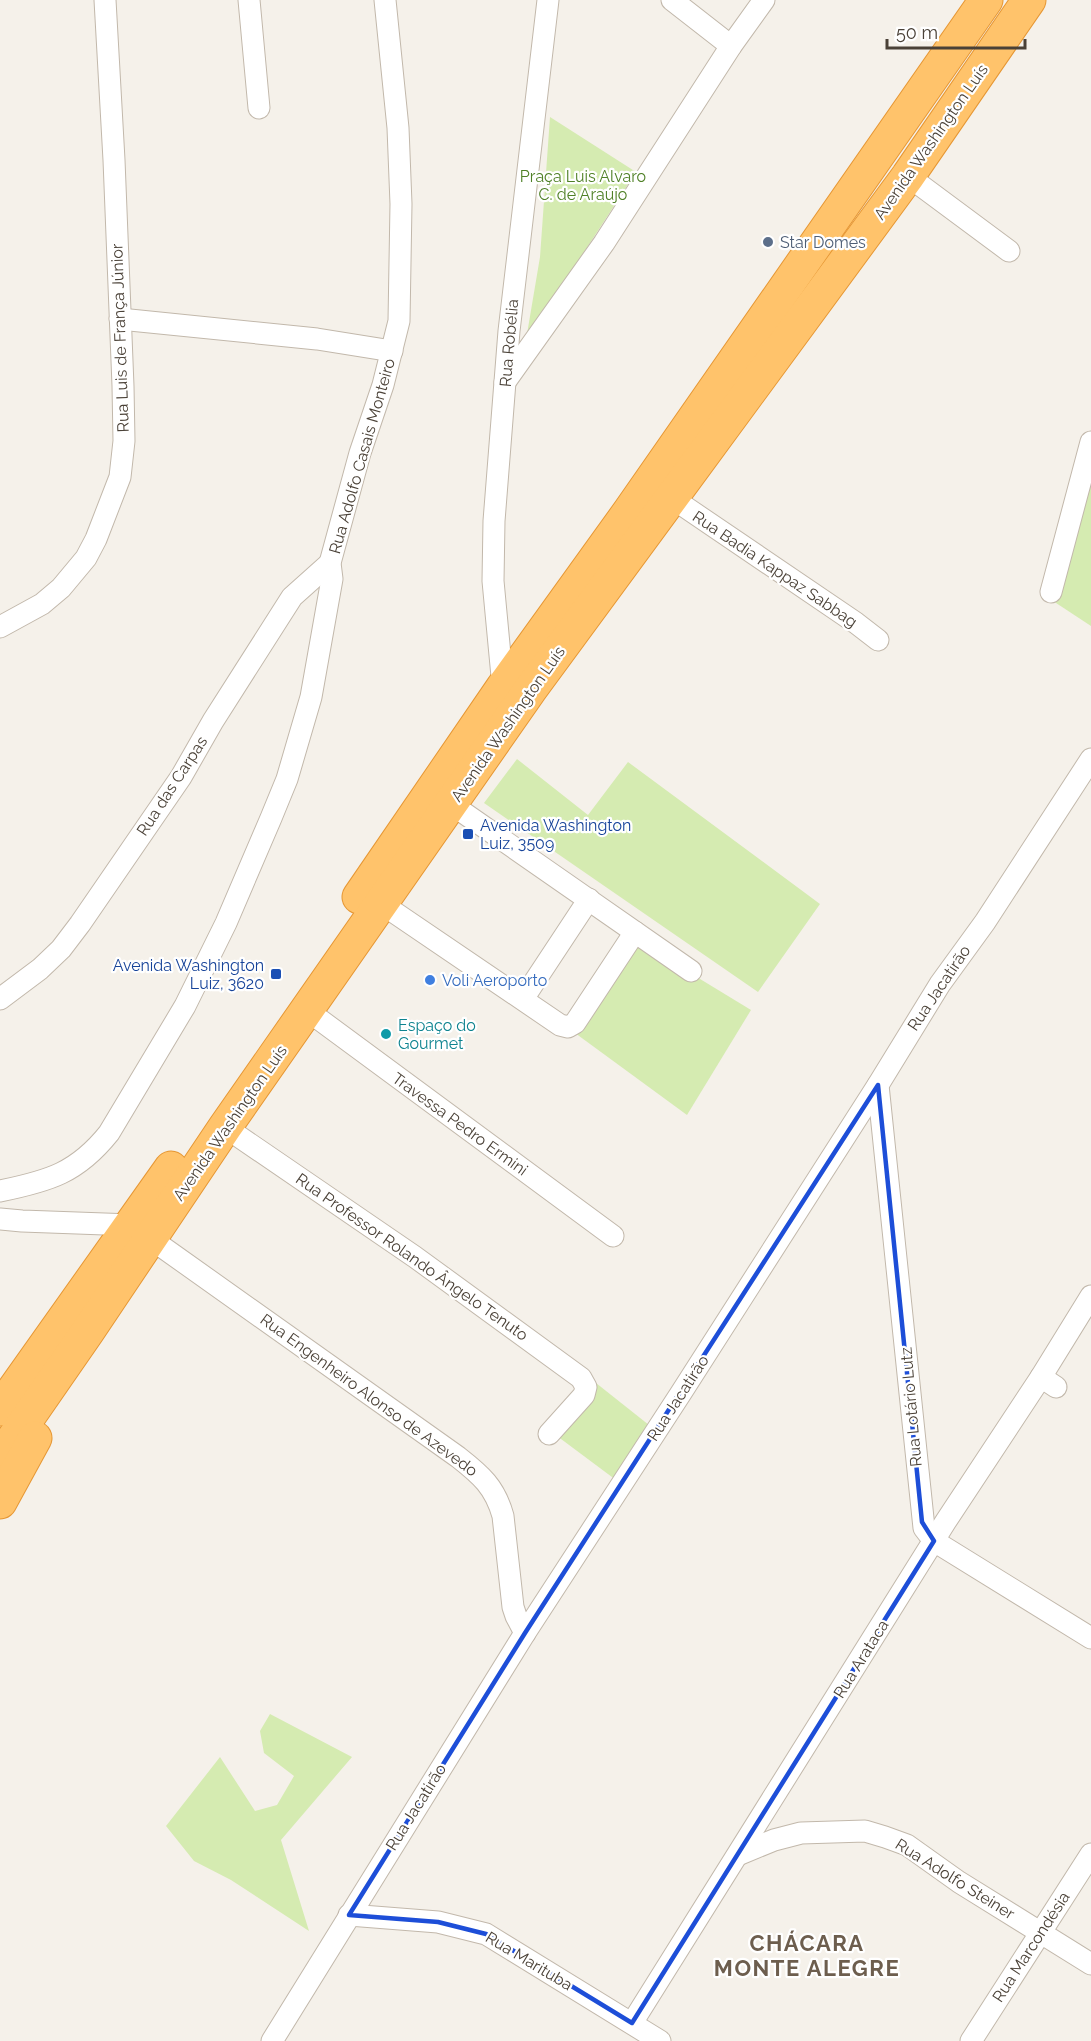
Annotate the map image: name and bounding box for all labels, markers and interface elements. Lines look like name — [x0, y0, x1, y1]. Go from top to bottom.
scale bar — [887, 12, 1025, 50]
text: 50 m — [896, 22, 938, 43]
street label: Avenida Washington Luís — [870, 60, 992, 223]
park label: Praça Luis Alvaro C. de Araújo — [520, 167, 646, 204]
place label: Star Domes — [780, 233, 866, 252]
marker: Star Domes — [761, 235, 775, 249]
street label: Rua Luis de França Júnior — [107, 243, 133, 433]
street label: Rua Robélia — [496, 298, 522, 388]
street label: Rua Adolfo Casais Monteiro — [325, 356, 399, 556]
street label: Rua Badia Kappaz Sabbag — [689, 507, 861, 631]
street label: Avenida Washington Luís — [447, 642, 569, 805]
street label: Rua das Carpas — [133, 732, 211, 839]
place label: Avenida Washington Luiz, 3509 — [480, 816, 631, 853]
marker: Avenida Washington Luiz, 3509 — [461, 827, 475, 841]
street label: Rua Jacatirão — [904, 942, 974, 1034]
place label: Avenida Washington Luiz, 3620 — [113, 956, 264, 993]
marker: Avenida Washington Luiz, 3620 — [269, 967, 283, 981]
place label: Voli Aeroporto — [442, 971, 547, 990]
marker: Voli Aeroporto — [423, 973, 437, 987]
place label: Espaço do Gourmet — [398, 1016, 476, 1053]
marker: Espaço do Gourmet — [379, 1027, 393, 1041]
street label: Avenida Washington Luís — [169, 1041, 291, 1204]
street label: Travessa Pedro Ermini — [389, 1069, 531, 1179]
street label: Rua Professor Rolando Ângelo Tenuto — [292, 1168, 532, 1345]
street label: Rua Engenheiro Alonso de Azevedo — [257, 1310, 481, 1480]
street label: Rua Lotário Lutz — [896, 1346, 926, 1468]
street label: Rua Jacatirão — [643, 1351, 713, 1445]
street label: Rua Arataca — [829, 1616, 893, 1702]
street label: Rua Jacatirão — [382, 1760, 450, 1854]
street label: Rua Adolfo Steiner — [892, 1835, 1019, 1924]
street label: Rua Marcondésia — [988, 1888, 1074, 2006]
street label: Rua Marituba — [482, 1928, 576, 1994]
district label: CHÁCARA MONTE ALEGRE — [714, 1930, 900, 1981]

